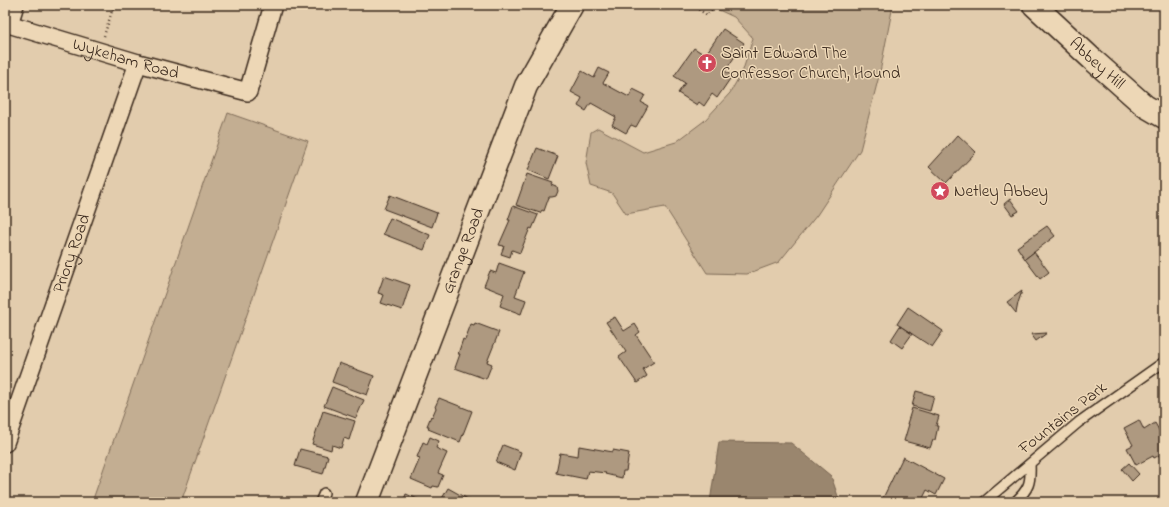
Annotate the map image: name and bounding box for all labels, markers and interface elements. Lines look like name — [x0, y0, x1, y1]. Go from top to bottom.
street label: Abbey Hill — [1064, 31, 1131, 95]
street label: Wykeham Road — [70, 32, 182, 86]
place label: Saint Edward The Confessor Church, Hound — [721, 41, 901, 86]
church icon: Saint Edward The Confessor Church, Hound — [696, 52, 718, 74]
place label: Netley Abbey — [954, 179, 1048, 205]
place icon: Netley Abbey — [929, 180, 951, 202]
street label: Grange Road — [435, 204, 491, 297]
street label: Priory Road — [46, 210, 97, 296]
street label: Fountains Park — [1013, 375, 1113, 461]

